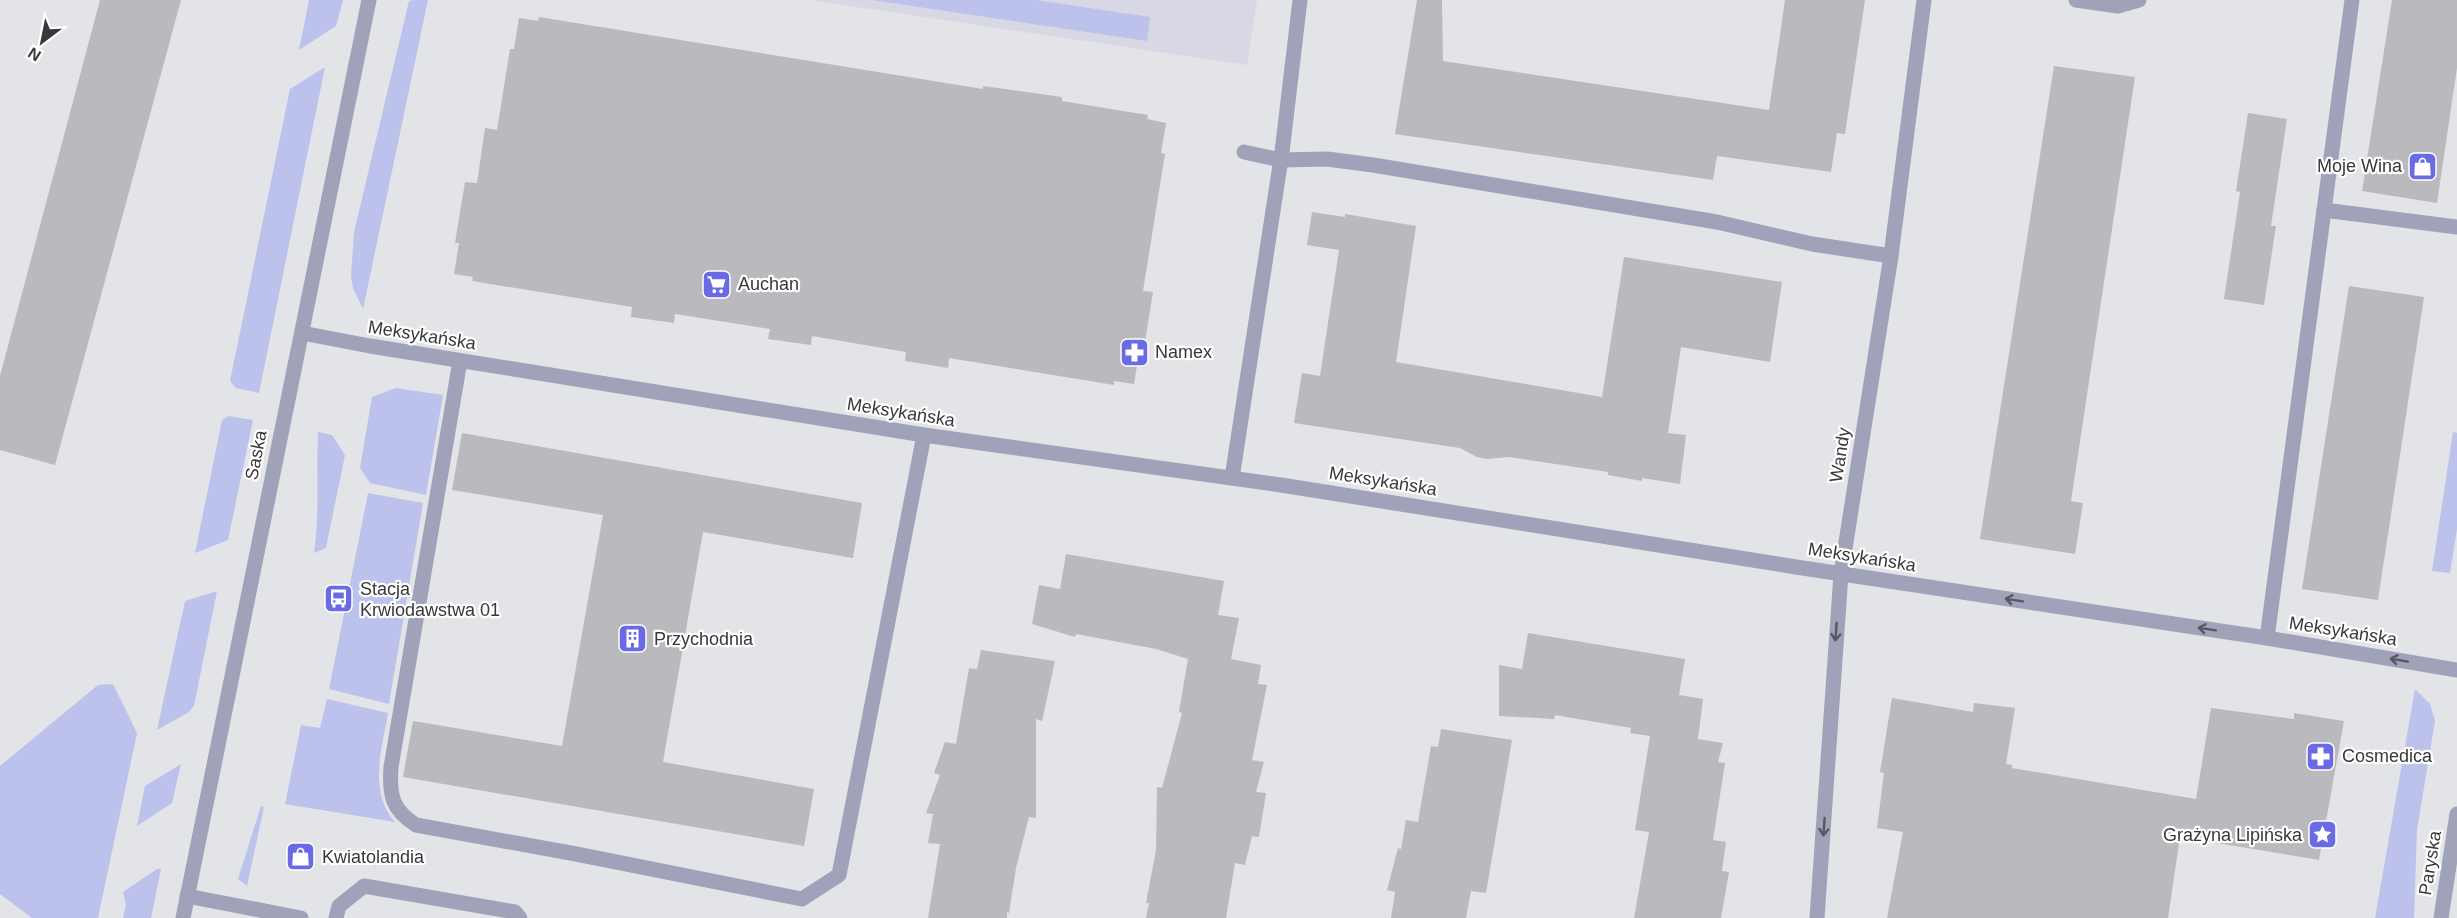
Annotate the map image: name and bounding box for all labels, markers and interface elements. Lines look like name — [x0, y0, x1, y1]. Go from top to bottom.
north arrow — [12, 12, 72, 72]
text: N — [25, 44, 44, 65]
shop icon: Moje Wina — [2407, 150, 2439, 182]
place label: Moje Wina — [2317, 156, 2403, 176]
supermarket icon: Auchan — [701, 268, 733, 300]
place label: Auchan — [738, 274, 799, 294]
street label: Meksykańska — [367, 317, 478, 354]
pharmacy icon: Namex — [1118, 336, 1150, 368]
place label: Namex — [1155, 342, 1212, 362]
street label: Meksykańska — [846, 394, 957, 431]
street label: Wandy — [1826, 426, 1854, 484]
street label: Saska — [241, 428, 271, 481]
street label: Meksykańska — [1328, 463, 1439, 500]
street label: Meksykańska — [1807, 539, 1918, 576]
place label: Stacja Krwiodawstwa 01 — [360, 579, 500, 620]
bus stop icon: Stacja Krwiodawstwa 01 — [323, 583, 355, 615]
one-way arrow — [2005, 594, 2024, 605]
street label: Meksykańska — [2288, 613, 2399, 650]
one-way arrow — [1831, 622, 1842, 642]
building icon: Przychodnia — [617, 623, 649, 655]
one-way arrow — [2197, 623, 2217, 634]
place label: Przychodnia — [654, 629, 754, 649]
one-way arrow — [2390, 654, 2410, 665]
pharmacy icon: Cosmedica — [2305, 740, 2337, 772]
place label: Cosmedica — [2342, 746, 2433, 766]
one-way arrow — [1818, 816, 1829, 836]
place icon: Grażyna Lipińska — [2307, 819, 2339, 851]
place label: Grażyna Lipińska — [2163, 825, 2303, 845]
street label: Paryska — [2415, 828, 2445, 897]
shop icon: Kwiatolandia — [285, 841, 317, 873]
place label: Kwiatolandia — [322, 847, 425, 867]

